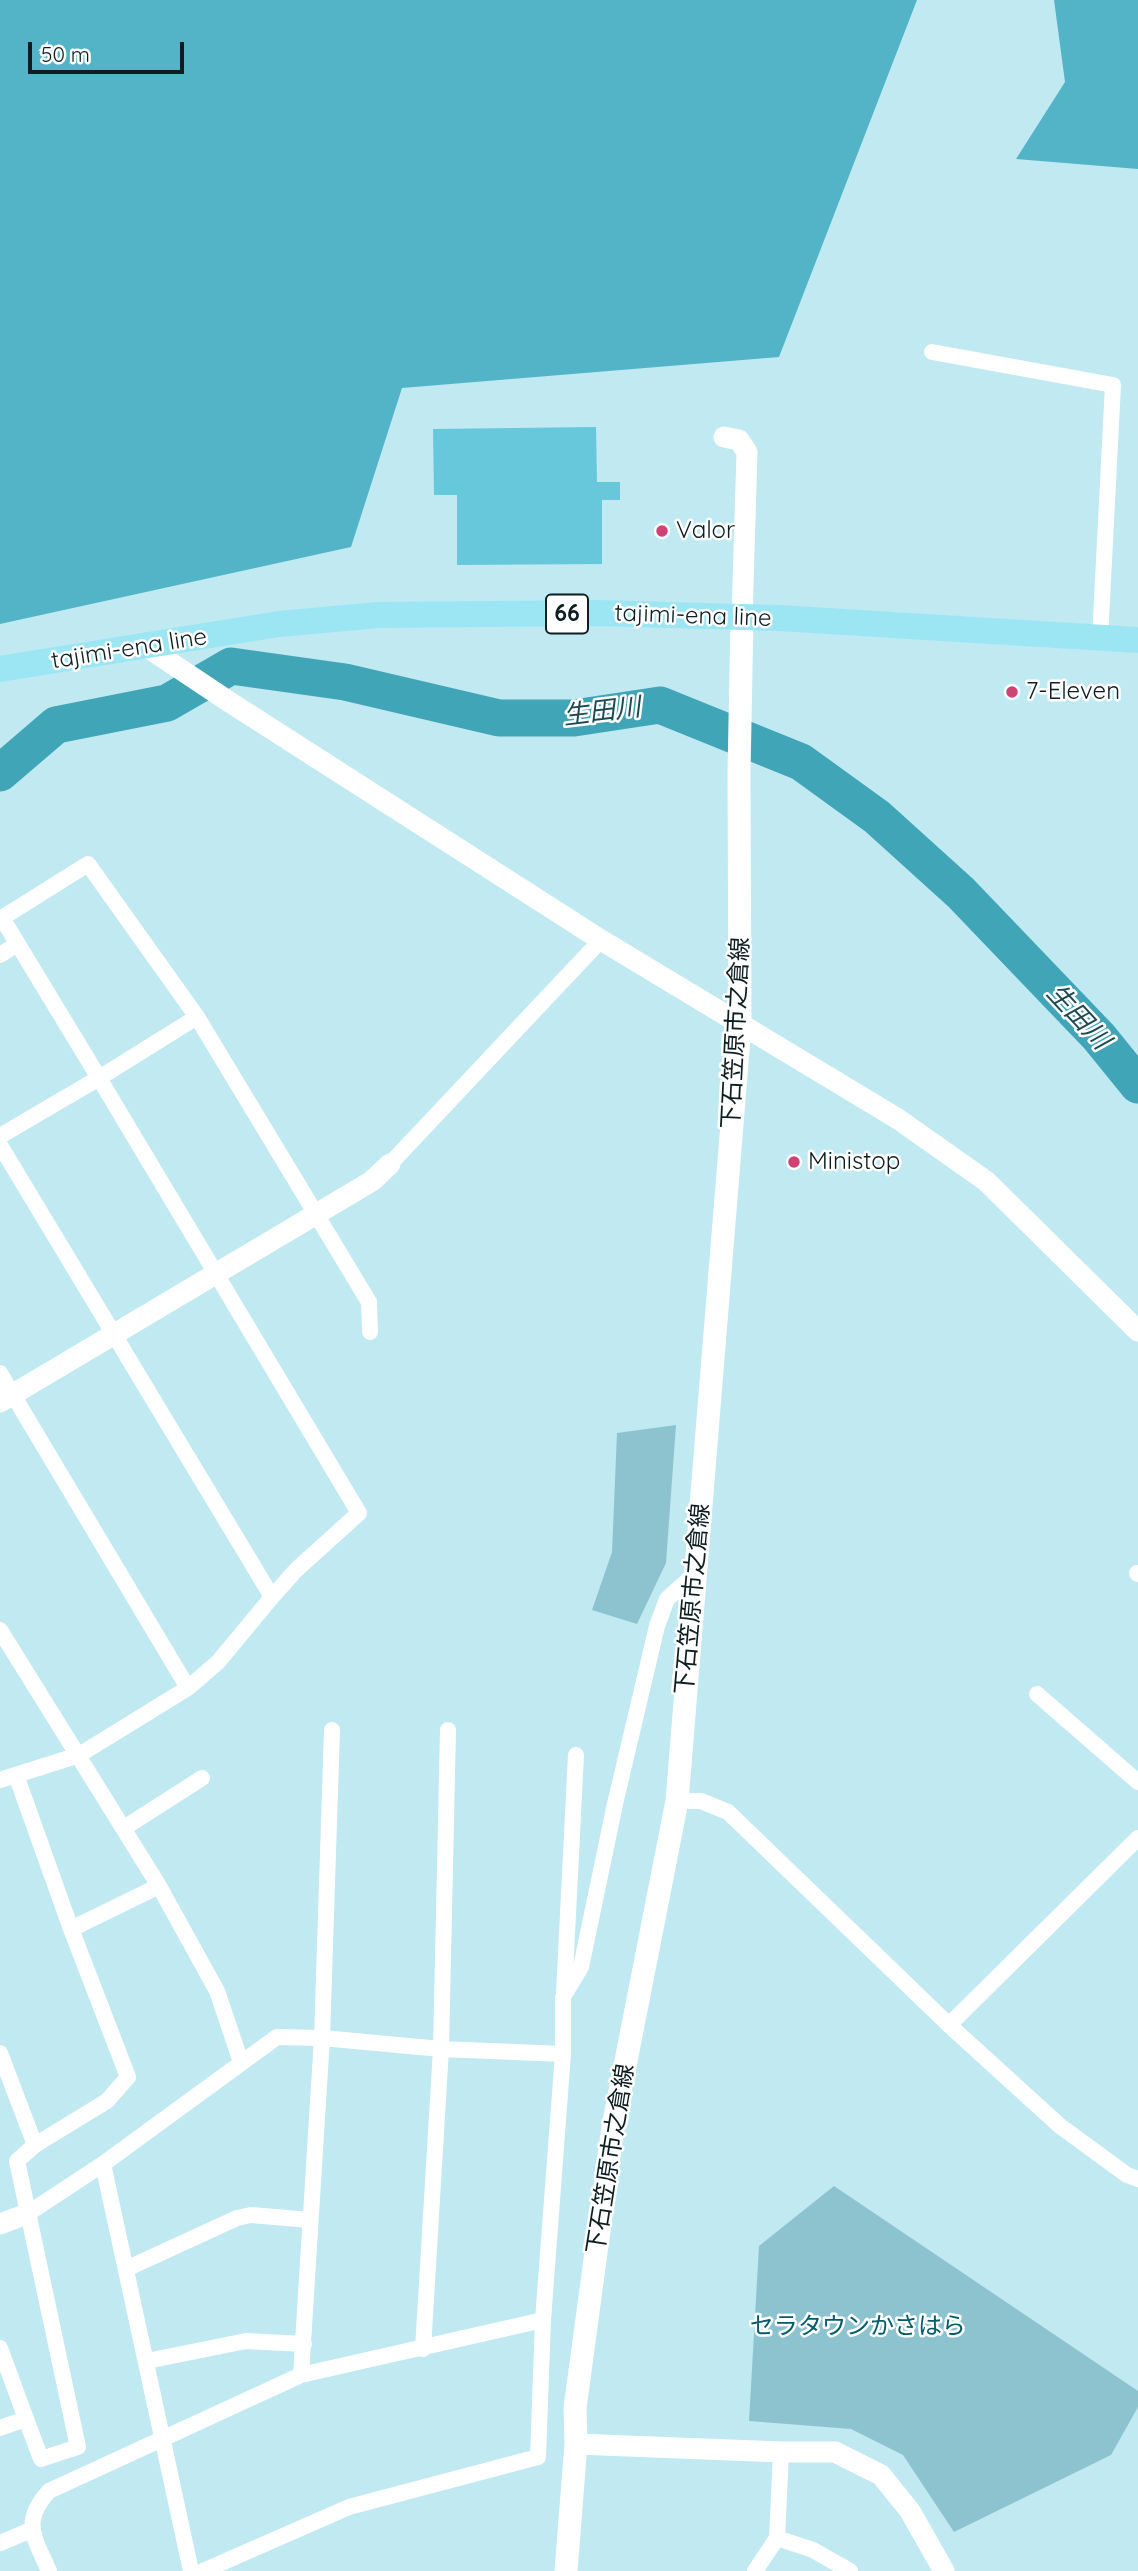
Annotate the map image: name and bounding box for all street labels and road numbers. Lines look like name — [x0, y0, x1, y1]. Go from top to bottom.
road number: 66 — [546, 594, 588, 634]
street label: tajimi-ena line — [614, 599, 772, 633]
street label: tajimi-ena line — [49, 622, 209, 676]
street label: 下石笠原市之倉線 — [717, 936, 755, 1130]
street label: 下石笠原市之倉線 — [670, 1502, 716, 1696]
street label: 下石笠原市之倉線 — [582, 2062, 640, 2256]

